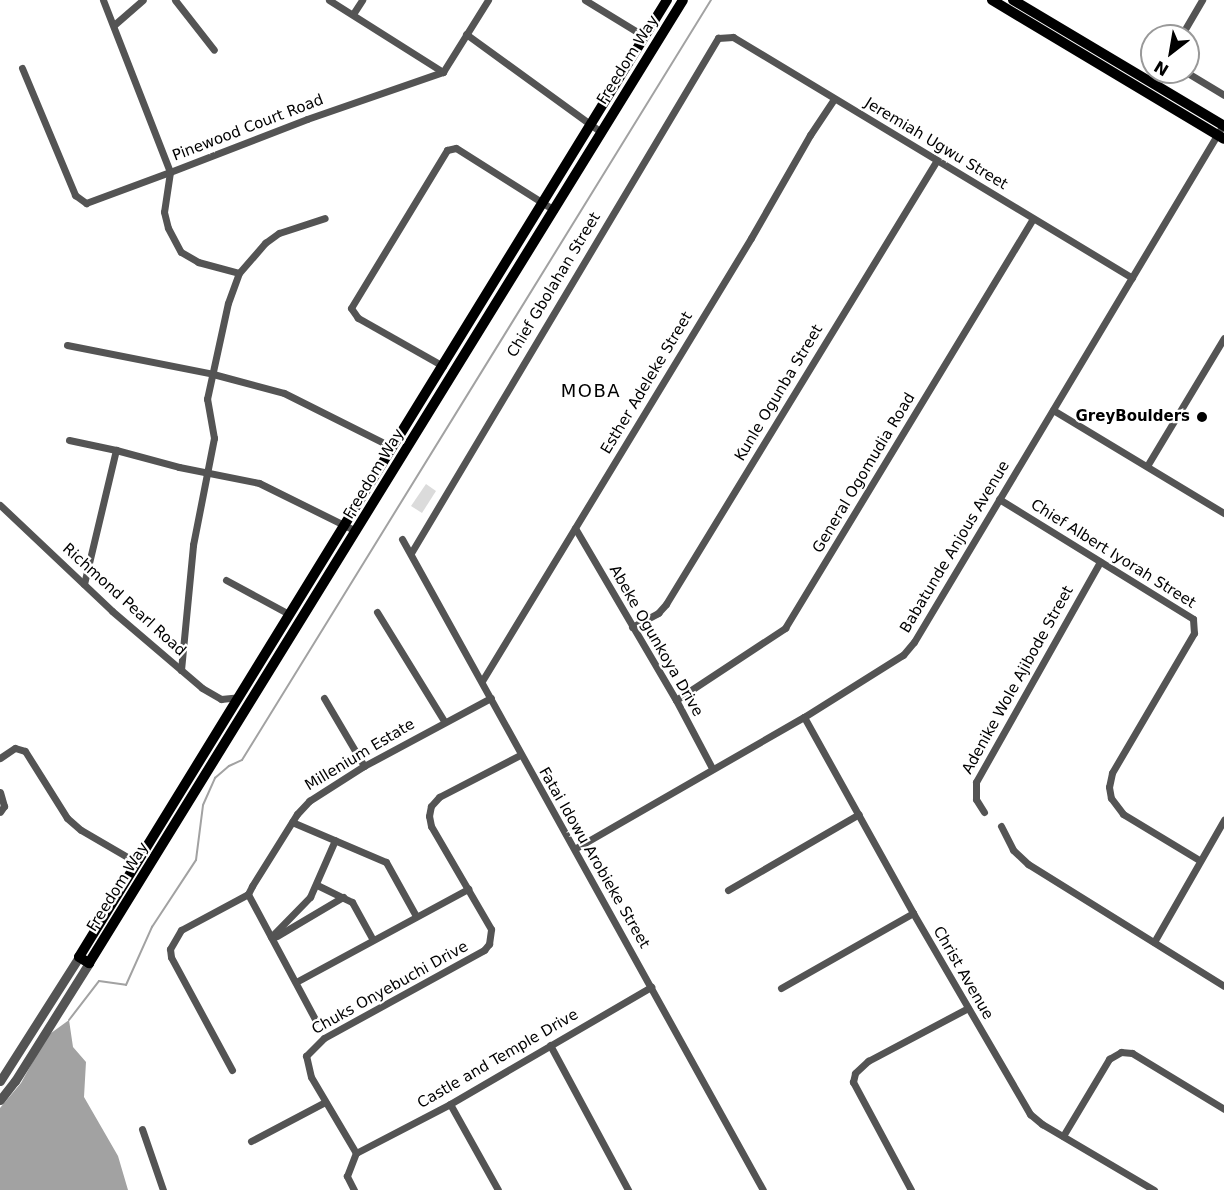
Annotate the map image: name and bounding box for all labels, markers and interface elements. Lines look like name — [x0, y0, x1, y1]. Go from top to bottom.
street label: Freedom Way — [593, 12, 663, 108]
north arrow — [1140, 24, 1200, 84]
text: N — [1151, 57, 1172, 80]
street label: Pinewood Court Road — [170, 91, 326, 165]
street label: Jeremiah Ugwu Street — [861, 94, 1011, 194]
street label: Chief Gbolahan Street — [504, 209, 604, 361]
street label: Esther Adeleke Street — [597, 309, 697, 457]
street label: Kunle Ogunba Street — [731, 322, 827, 464]
district label: MOBA — [561, 380, 621, 402]
street label: General Ogomudia Road — [809, 390, 919, 556]
place label: GreyBoulders — [1076, 408, 1190, 426]
marker: GreyBoulders — [1195, 410, 1209, 424]
street label: Freedom Way — [340, 426, 408, 522]
street label: Babatunde Anjous Avenue — [896, 458, 1014, 636]
street label: Chief Albert Iyorah Street — [1027, 496, 1199, 612]
street label: Richmond Pearl Road — [59, 540, 189, 660]
street label: Abeke Ogunkoya Drive — [605, 562, 707, 720]
street label: Adenike Wole Ajibode Street — [959, 583, 1077, 777]
street label: Millenium Estate — [302, 715, 418, 795]
street label: Fatai Idowu Arobieke Street — [535, 764, 653, 952]
street label: Freedom Way — [83, 839, 153, 935]
street label: Christ Avenue — [929, 923, 997, 1023]
street label: Chuks Onyebuchi Drive — [309, 937, 471, 1039]
street label: Castle and Temple Drive — [414, 1006, 582, 1112]

